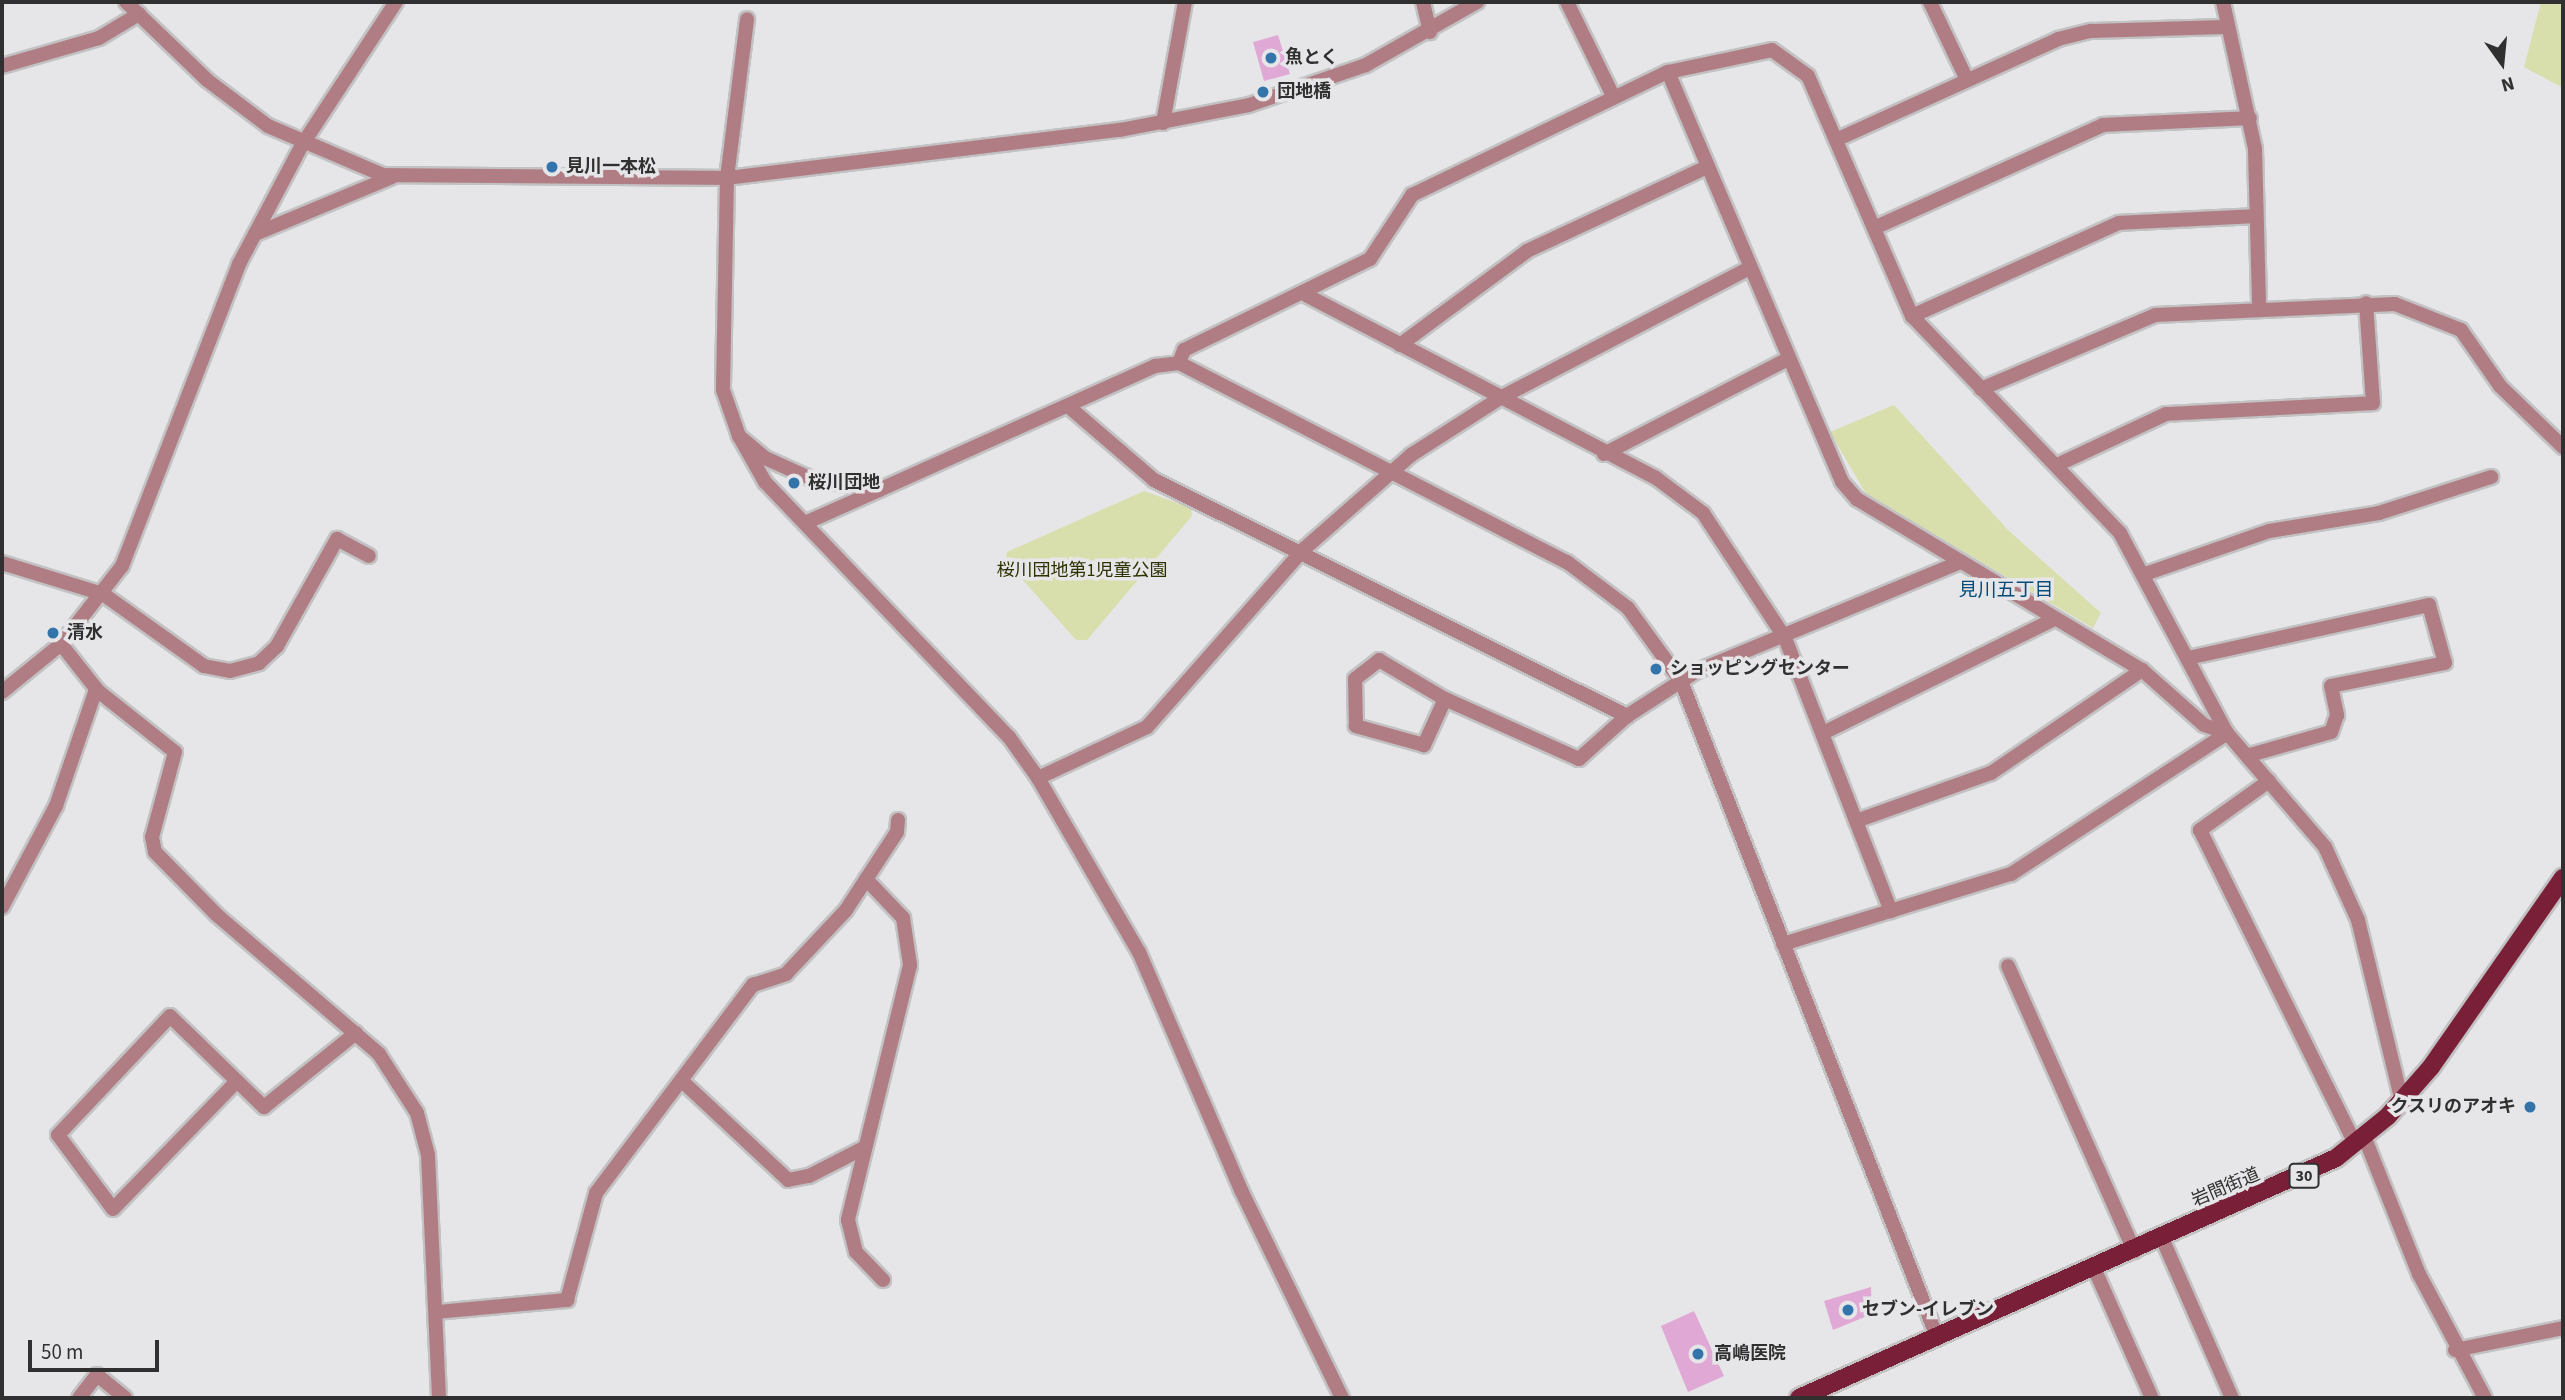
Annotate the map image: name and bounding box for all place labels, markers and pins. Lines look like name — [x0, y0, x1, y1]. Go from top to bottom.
place label: 魚とく — [1285, 47, 1339, 69]
marker: 魚とく — [1263, 50, 1279, 66]
place label: 団地橋 — [1277, 81, 1331, 103]
marker: 団地橋 — [1255, 84, 1271, 100]
place label: 見川一本松 — [566, 156, 656, 178]
marker: 見川一本松 — [544, 159, 560, 175]
place label: 桜川団地 — [808, 472, 880, 494]
marker: 桜川団地 — [786, 475, 802, 491]
place label: 清水 — [67, 622, 103, 644]
marker: 清水 — [45, 625, 61, 641]
place label: ショッピングセンター — [1670, 658, 1850, 680]
marker: ショッピングセンター — [1648, 661, 1664, 677]
place label: クスリのアオキ — [2390, 1096, 2516, 1118]
marker: クスリのアオキ — [2522, 1099, 2538, 1115]
place label: セブン-イレブン — [1862, 1299, 1994, 1321]
marker: セブン-イレブン — [1840, 1302, 1856, 1318]
place label: 高嶋医院 — [1714, 1343, 1786, 1365]
marker: 高嶋医院 — [1688, 1344, 1708, 1364]

